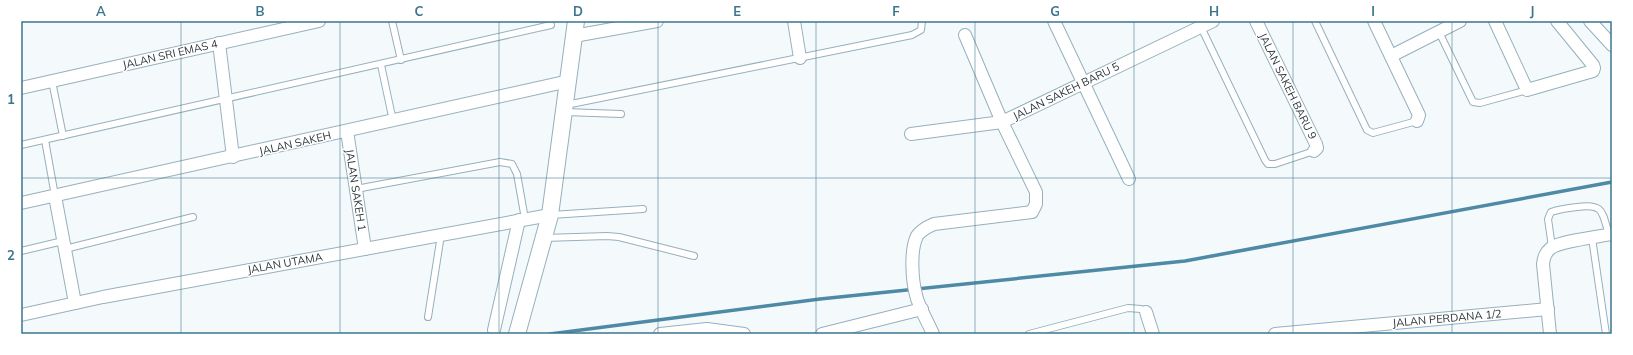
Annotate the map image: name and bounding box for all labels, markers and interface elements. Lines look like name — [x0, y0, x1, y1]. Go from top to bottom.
text: A — [96, 3, 106, 19]
text: B — [256, 3, 265, 19]
text: C — [415, 3, 424, 19]
text: D — [573, 3, 583, 19]
text: E — [733, 3, 741, 19]
text: F — [892, 3, 900, 19]
text: G — [1050, 3, 1060, 19]
text: H — [1209, 3, 1219, 19]
text: I — [1371, 3, 1375, 19]
text: J — [1530, 3, 1534, 19]
street label: JALAN SAKEH BARU 9 — [1256, 30, 1320, 142]
street label: JALAN SRI EMAS 4 — [121, 36, 219, 72]
street label: JALAN SAKEH BARU 5 — [1010, 59, 1122, 123]
text: 1 — [7, 91, 15, 107]
street label: JALAN SAKEH — [258, 128, 332, 158]
street label: JALAN SAKEH 1 — [343, 148, 369, 232]
text: 2 — [7, 247, 15, 263]
street label: JALAN UTAMA — [246, 249, 324, 277]
street label: JALAN PERDANA 1/2 — [1392, 306, 1503, 330]

